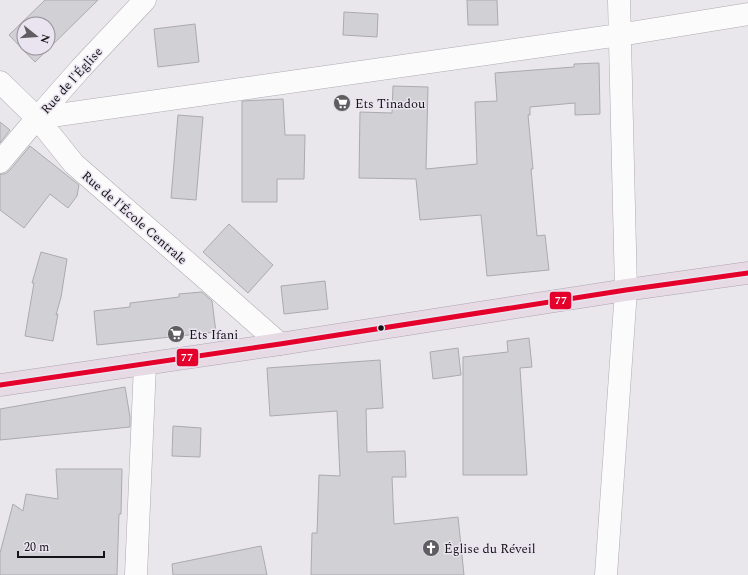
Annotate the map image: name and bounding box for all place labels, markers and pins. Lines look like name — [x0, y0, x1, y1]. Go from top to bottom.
supermarket icon: Ets Tinadou — [332, 93, 352, 113]
place label: Ets Tinadou — [355, 94, 425, 114]
unlabelled marker — [376, 323, 386, 333]
supermarket icon: Ets Ifani — [166, 324, 186, 344]
place label: Ets Ifani — [189, 325, 238, 345]
church icon: Église du Réveil — [421, 538, 441, 558]
place label: Église du Réveil — [444, 539, 536, 559]

